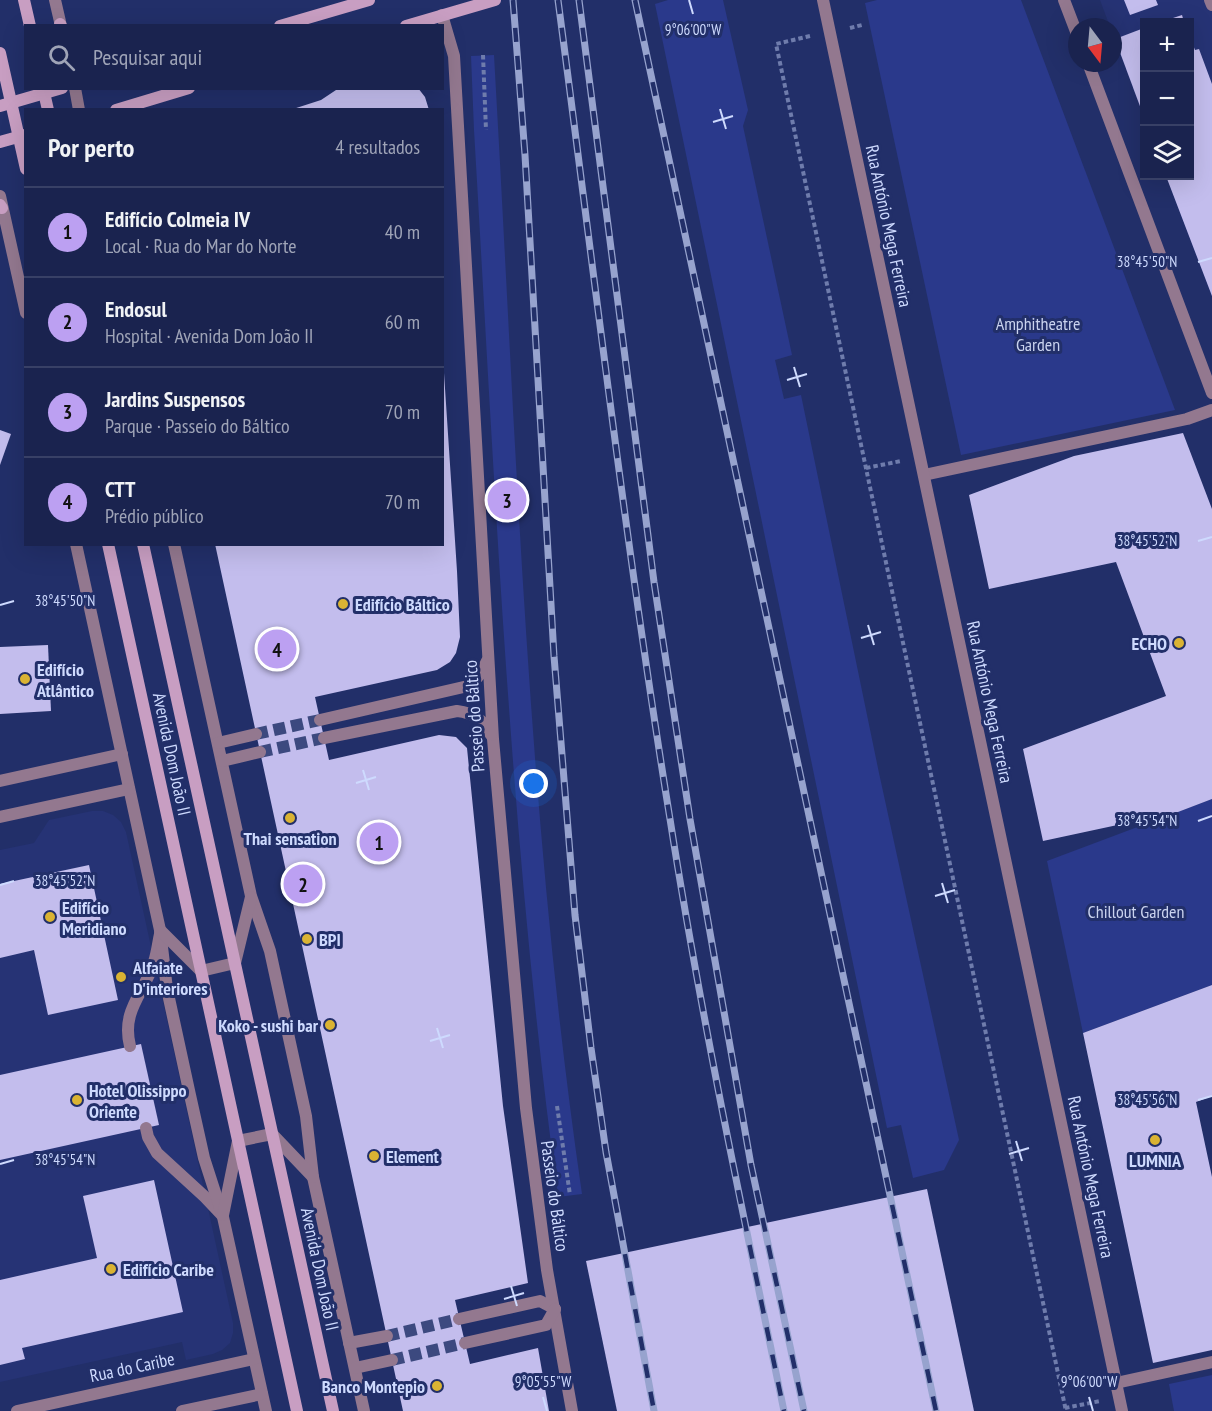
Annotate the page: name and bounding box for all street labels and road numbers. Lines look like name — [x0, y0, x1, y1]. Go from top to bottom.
street label: Rua António Mega Ferreira — [861, 143, 917, 309]
street label: Rua António Mega Ferreira — [962, 619, 1018, 785]
street label: Passeio do Báltico — [459, 659, 489, 773]
street label: Avenida Dom João II — [148, 690, 196, 818]
street label: Rua António Mega Ferreira — [1063, 1094, 1119, 1260]
street label: Passeio do Báltico — [536, 1139, 574, 1253]
street label: Avenida Dom João II — [296, 1205, 344, 1333]
street label: Rua do Caribe — [87, 1347, 177, 1387]

